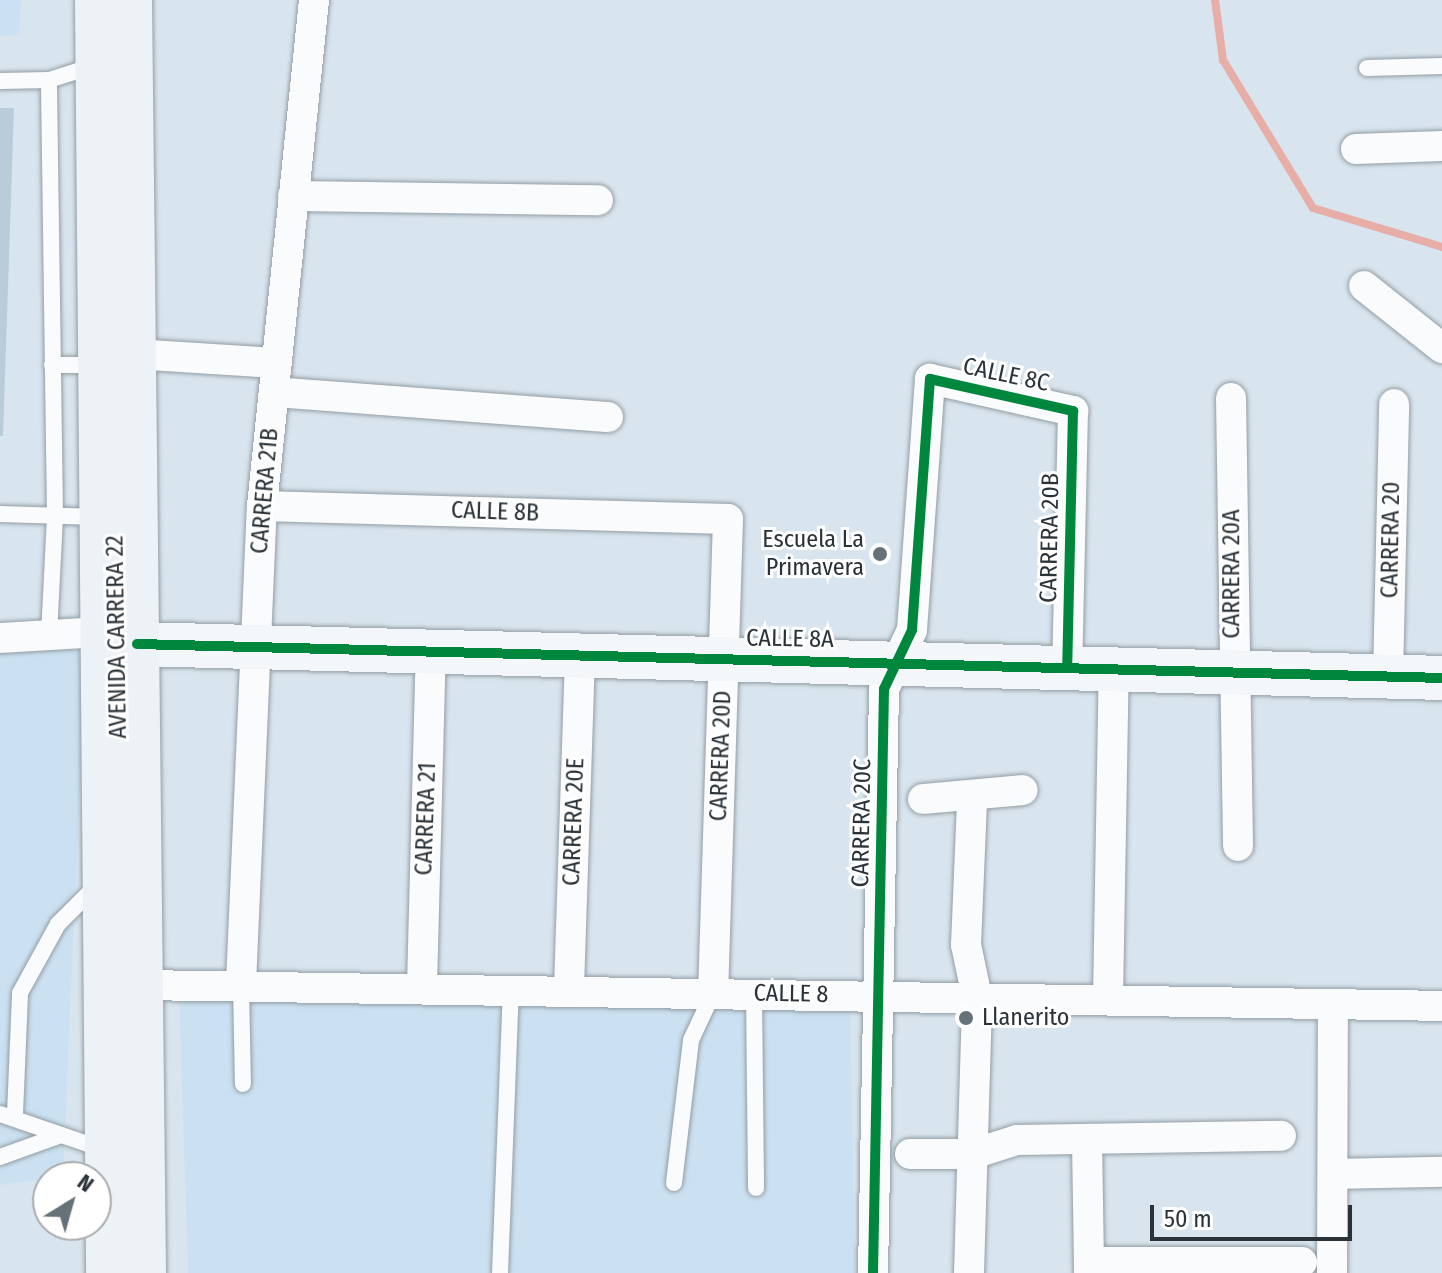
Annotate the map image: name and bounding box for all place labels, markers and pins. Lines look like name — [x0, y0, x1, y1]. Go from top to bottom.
place label: Escuela La Primavera — [762, 526, 864, 582]
marker: Escuela La Primavera — [871, 545, 889, 563]
place label: Llanerito — [982, 1004, 1069, 1032]
marker: Llanerito — [957, 1009, 975, 1027]

